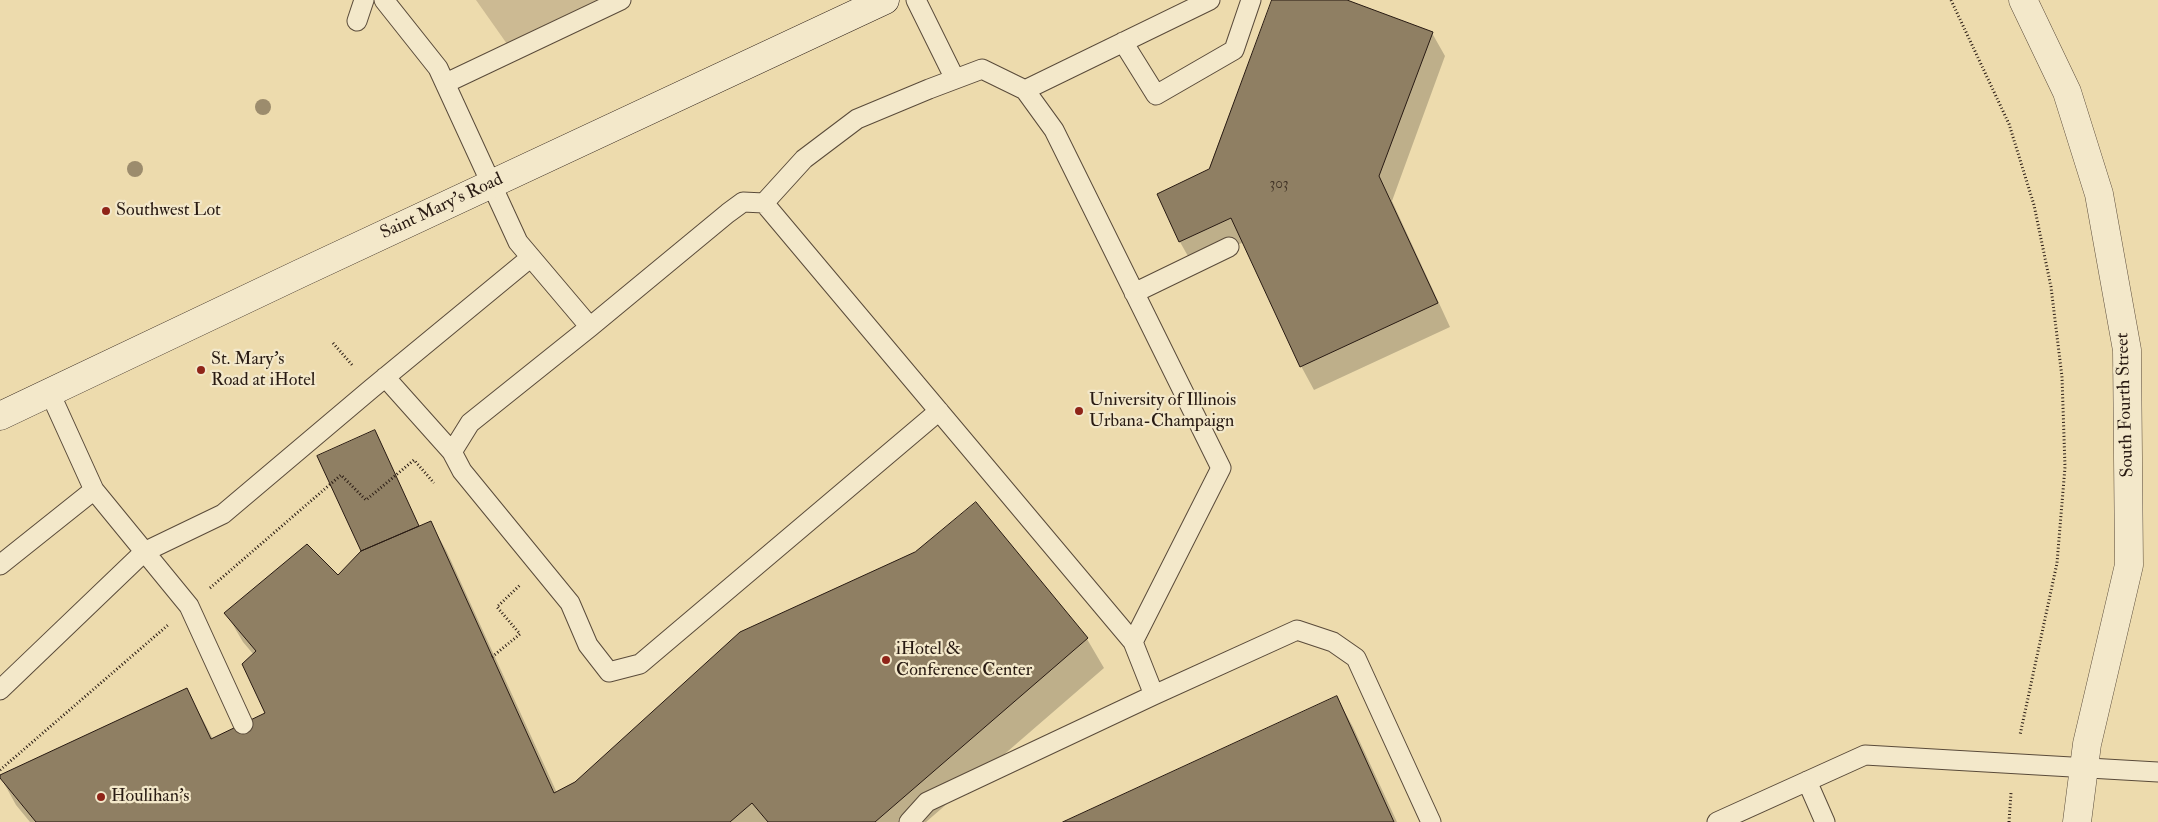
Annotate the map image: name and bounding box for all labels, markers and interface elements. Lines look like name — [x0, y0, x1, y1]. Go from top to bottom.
street label: Saint Mary's Road — [377, 169, 507, 245]
house number: 303 — [1269, 176, 1289, 194]
place label: Southwest Lot — [116, 200, 221, 222]
marker: Southwest Lot — [100, 205, 112, 217]
street label: South Fourth Street — [2113, 332, 2139, 478]
place label: St. Mary's Road at iHotel — [211, 349, 315, 392]
marker: St. Mary's Road at iHotel — [195, 364, 207, 376]
place label: University of Illinois Urbana-Champaign — [1089, 390, 1236, 432]
marker: University of Illinois Urbana-Champaign — [1073, 405, 1085, 417]
place label: iHotel & Conference Center — [896, 639, 1032, 682]
marker: iHotel & Conference Center — [880, 654, 892, 666]
place label: Houlihan's — [111, 786, 189, 808]
marker: Houlihan's — [95, 791, 107, 803]

